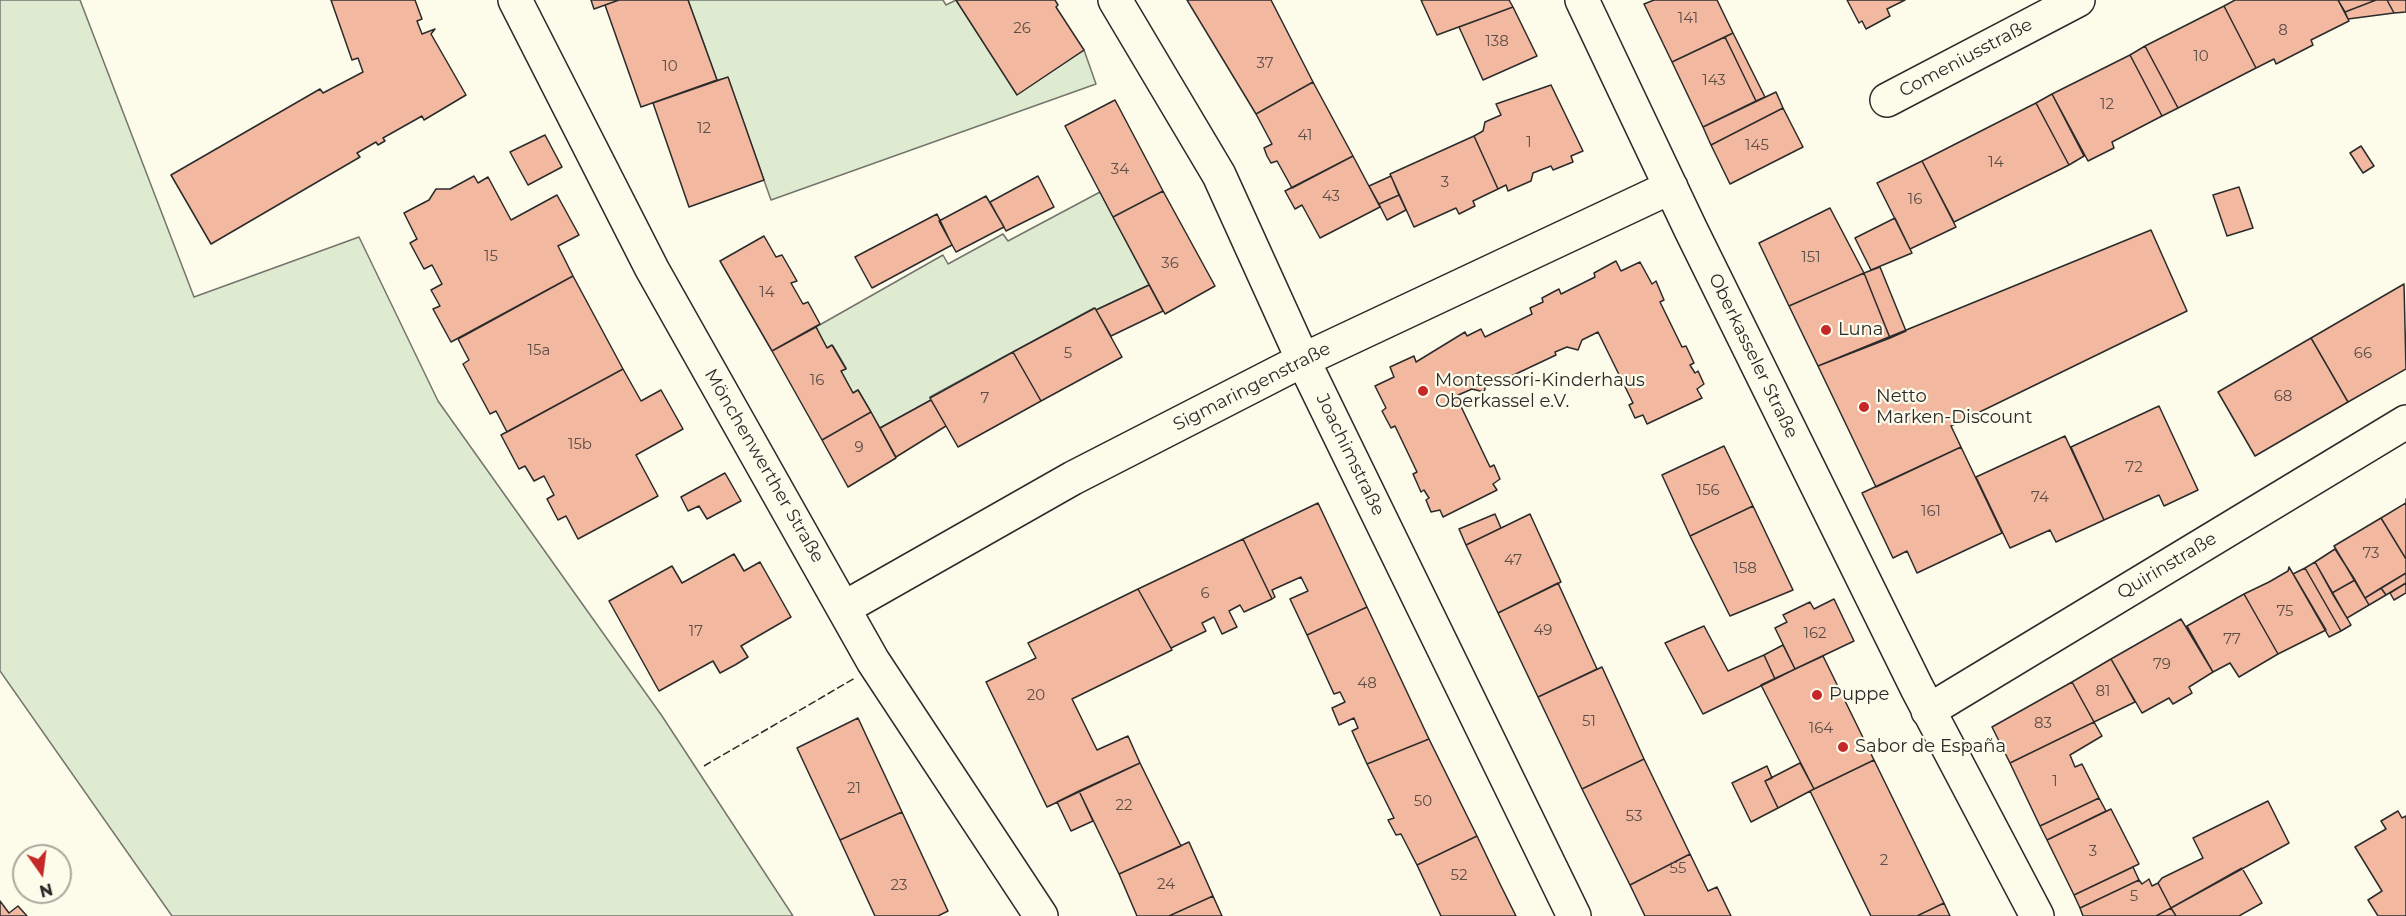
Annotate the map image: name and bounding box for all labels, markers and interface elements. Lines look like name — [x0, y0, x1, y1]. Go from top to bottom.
house number: 141 — [1678, 10, 1698, 28]
street label: Comeniusstraße — [1896, 14, 2036, 102]
house number: 26 — [1013, 20, 1031, 38]
house number: 8 — [2278, 22, 2288, 40]
house number: 138 — [1485, 33, 1509, 51]
house number: 10 — [2193, 48, 2209, 66]
house number: 37 — [1256, 55, 1274, 73]
house number: 10 — [662, 58, 678, 76]
house number: 143 — [1702, 72, 1726, 90]
house number: 12 — [2100, 96, 2114, 114]
house number: 12 — [697, 120, 711, 138]
house number: 41 — [1298, 127, 1312, 145]
house number: 1 — [1526, 134, 1532, 152]
house number: 145 — [1745, 137, 1769, 155]
house number: 14 — [1988, 154, 2004, 172]
house number: 34 — [1111, 161, 1129, 179]
house number: 3 — [1441, 174, 1449, 192]
house number: 43 — [1322, 188, 1340, 206]
house number: 16 — [1908, 191, 1922, 209]
house number: 15 — [484, 248, 498, 266]
house number: 151 — [1801, 249, 1821, 267]
house number: 36 — [1161, 255, 1179, 273]
street label: Oberkasseler Straße — [1704, 270, 1802, 442]
house number: 14 — [759, 284, 775, 302]
place label: Luna — [1838, 319, 1883, 341]
marker: Luna — [1819, 323, 1833, 337]
street label: Sigmaringenstraße — [1170, 338, 1334, 436]
house number: 15a — [528, 342, 550, 360]
house number: 5 — [1064, 345, 1072, 363]
house number: 66 — [2354, 345, 2372, 363]
street label: Mönchenwerther Straße — [700, 365, 828, 567]
place label: Montessori-Kinderhaus Oberkassel e.V. — [1435, 370, 1645, 412]
house number: 16 — [810, 372, 824, 390]
marker: Montessori-Kinderhaus Oberkassel e.V. — [1416, 384, 1430, 398]
place label: Netto Marken-Discount — [1876, 386, 2033, 428]
house number: 68 — [2274, 388, 2292, 406]
house number: 7 — [981, 390, 989, 408]
street label: Joachimstraße — [1311, 390, 1389, 520]
marker: Netto Marken-Discount — [1857, 400, 1871, 414]
house number: 15b — [568, 436, 592, 454]
house number: 9 — [854, 439, 864, 457]
house number: 72 — [2125, 459, 2143, 477]
house number: 156 — [1696, 482, 1720, 500]
house number: 74 — [2031, 489, 2049, 507]
house number: 161 — [1921, 503, 1941, 521]
street label: Quirinstraße — [2113, 528, 2221, 604]
house number: 73 — [2362, 545, 2380, 563]
house number: 47 — [1504, 552, 1522, 570]
house number: 158 — [1733, 560, 1757, 578]
house number: 6 — [1200, 585, 1210, 603]
house number: 75 — [2276, 603, 2294, 621]
house number: 49 — [1534, 622, 1552, 640]
house number: 17 — [689, 623, 703, 641]
house number: 162 — [1803, 625, 1827, 643]
house number: 77 — [2223, 631, 2241, 649]
house number: 79 — [2153, 656, 2171, 674]
house number: 48 — [1357, 675, 1377, 693]
house number: 81 — [2096, 683, 2110, 701]
place label: Puppe — [1829, 684, 1889, 706]
house number: 20 — [1027, 687, 1045, 705]
marker: Puppe — [1810, 688, 1824, 702]
house number: 51 — [1582, 713, 1596, 731]
house number: 83 — [2034, 715, 2052, 733]
house number: 164 — [1809, 720, 1833, 738]
place label: Sabor de España — [1855, 736, 2006, 758]
marker: Sabor de España — [1836, 740, 1850, 754]
house number: 1 — [2052, 773, 2058, 791]
house number: 21 — [847, 780, 861, 798]
house number: 50 — [1414, 793, 1432, 811]
house number: 22 — [1115, 797, 1133, 815]
house number: 53 — [1626, 808, 1642, 826]
house number: 3 — [2089, 843, 2097, 861]
north arrow — [12, 844, 72, 904]
house number: 2 — [1880, 852, 1888, 870]
house number: 55 — [1670, 860, 1686, 878]
house number: 52 — [1451, 867, 1467, 885]
house number: 24 — [1157, 876, 1175, 894]
house number: 23 — [891, 877, 907, 895]
text: N — [37, 879, 55, 901]
house number: 5 — [2130, 888, 2138, 906]

